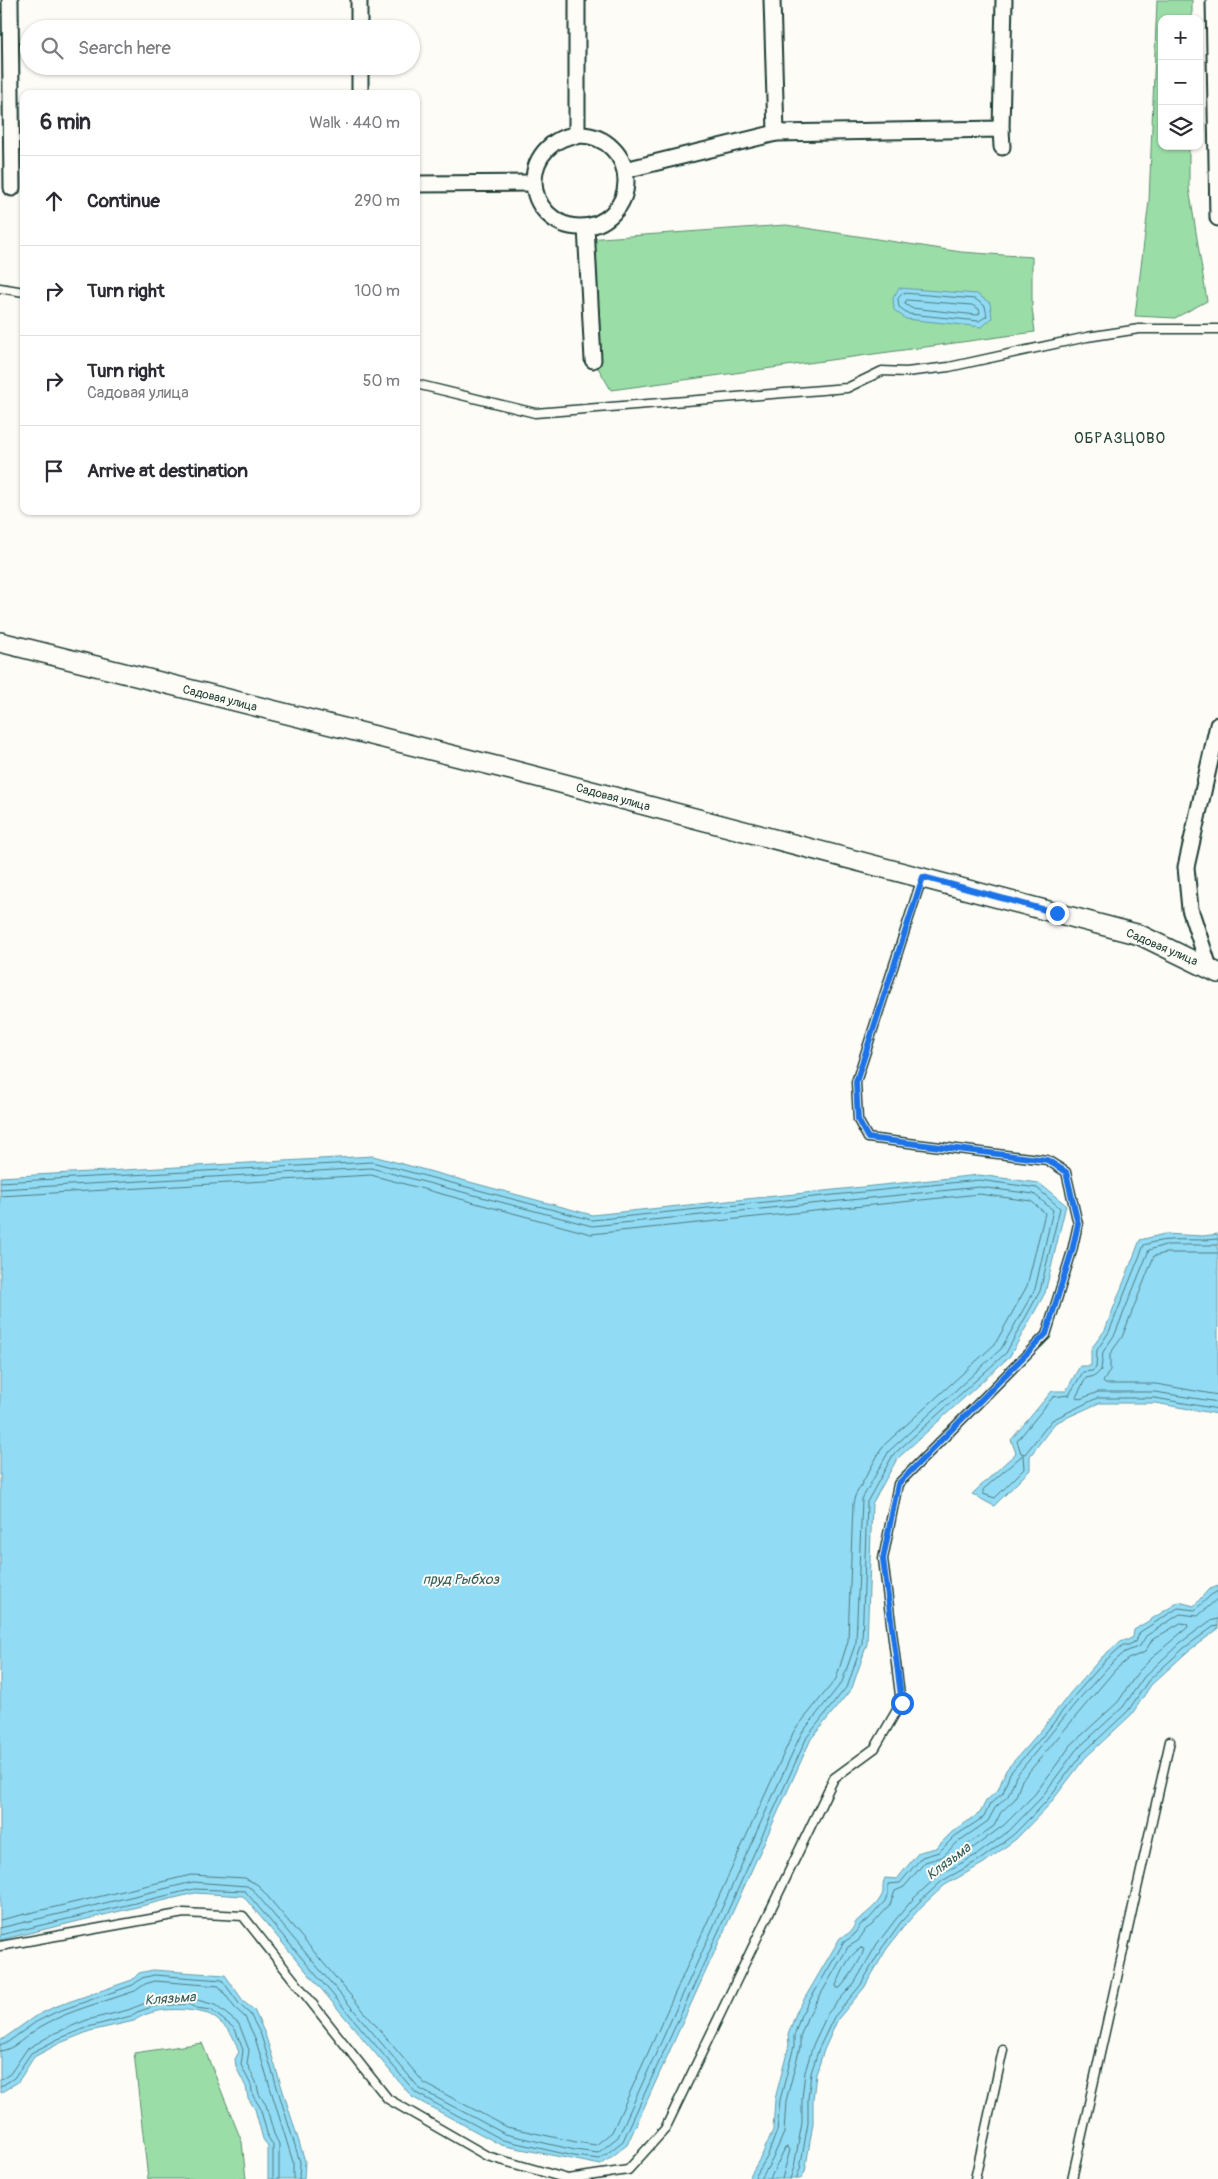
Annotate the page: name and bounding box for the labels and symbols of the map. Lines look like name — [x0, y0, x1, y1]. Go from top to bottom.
district label: ОБРАЗЦОВО — [1074, 429, 1166, 448]
street label: Садовая улица — [181, 682, 259, 715]
street label: Садовая улица — [574, 780, 652, 815]
route end — [1046, 902, 1069, 925]
street label: Садовая улица — [1124, 926, 1200, 969]
water label: пруд Рыбхоз — [423, 1571, 500, 1588]
route start — [891, 1692, 914, 1715]
water label: Клязьма — [923, 1838, 975, 1884]
water label: Клязьма — [144, 1988, 198, 2009]

